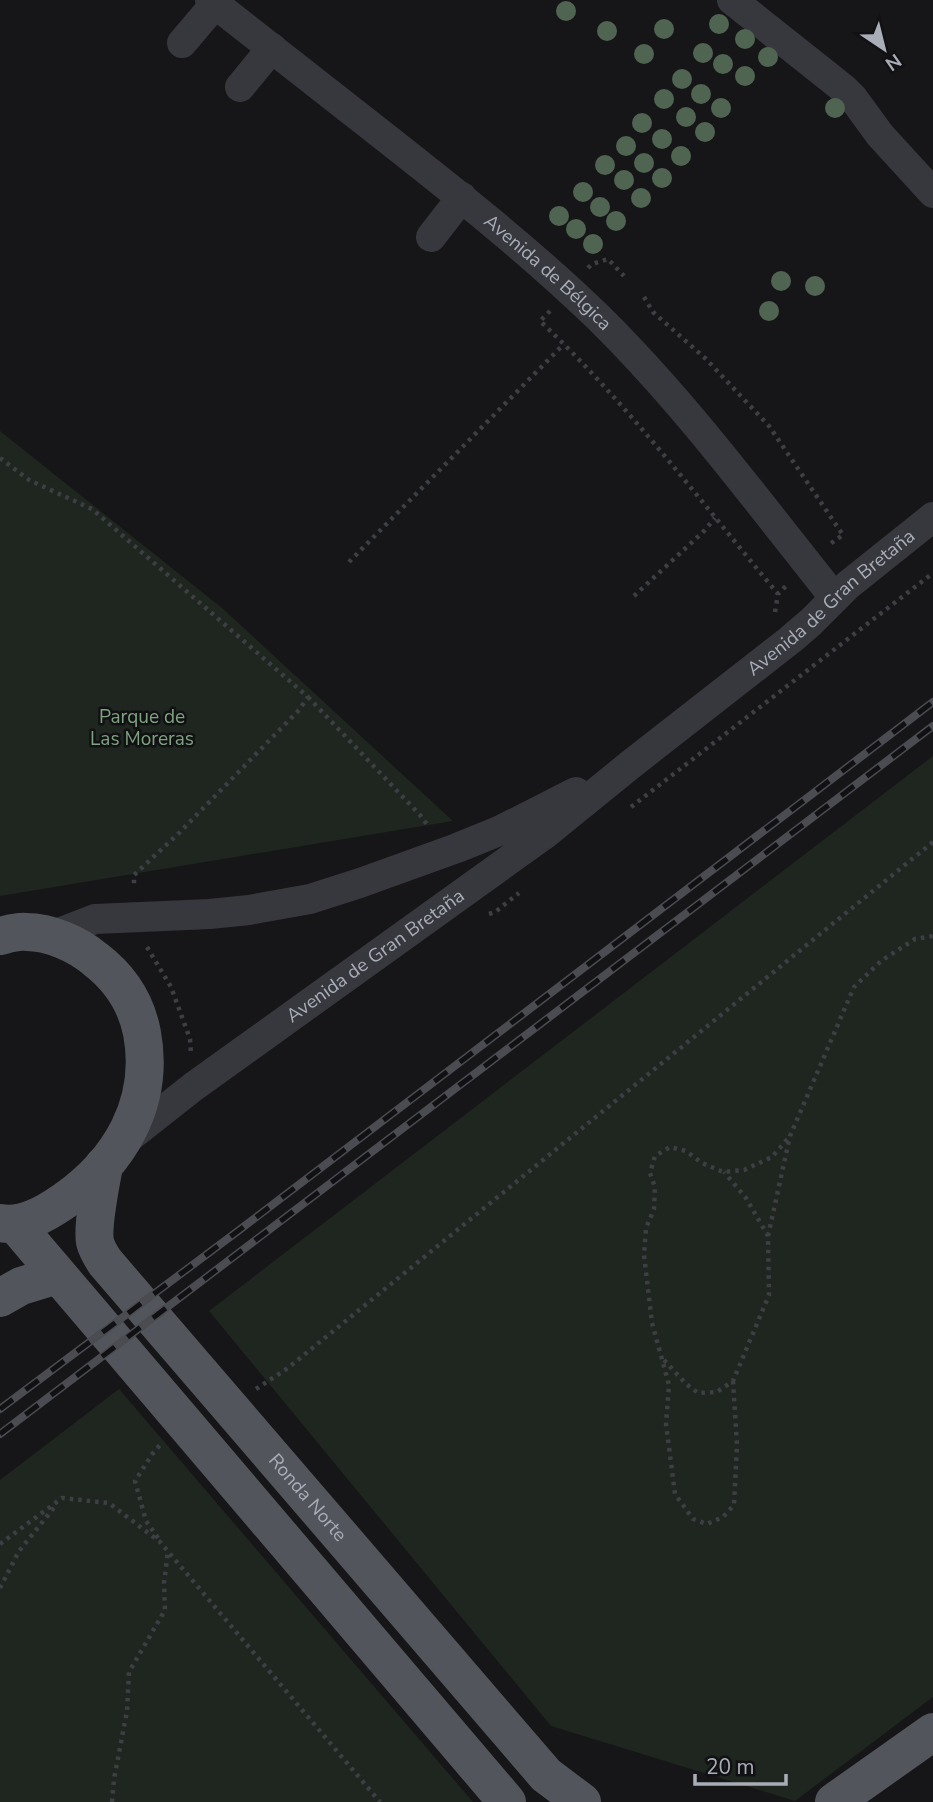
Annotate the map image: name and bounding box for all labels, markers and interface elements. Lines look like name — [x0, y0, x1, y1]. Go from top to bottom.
north arrow — [849, 14, 919, 84]
text: N — [880, 47, 906, 77]
street label: Avenida de Bélgica — [478, 208, 617, 336]
street label: Avenida de Gran Bretaña — [741, 523, 921, 682]
park label: Parque de Las Moreras — [90, 704, 194, 752]
street label: Avenida de Gran Bretaña — [281, 883, 470, 1029]
street label: Ronda Norte — [262, 1448, 353, 1547]
scale bar — [695, 1742, 786, 1786]
text: 20 m — [706, 1753, 755, 1781]

